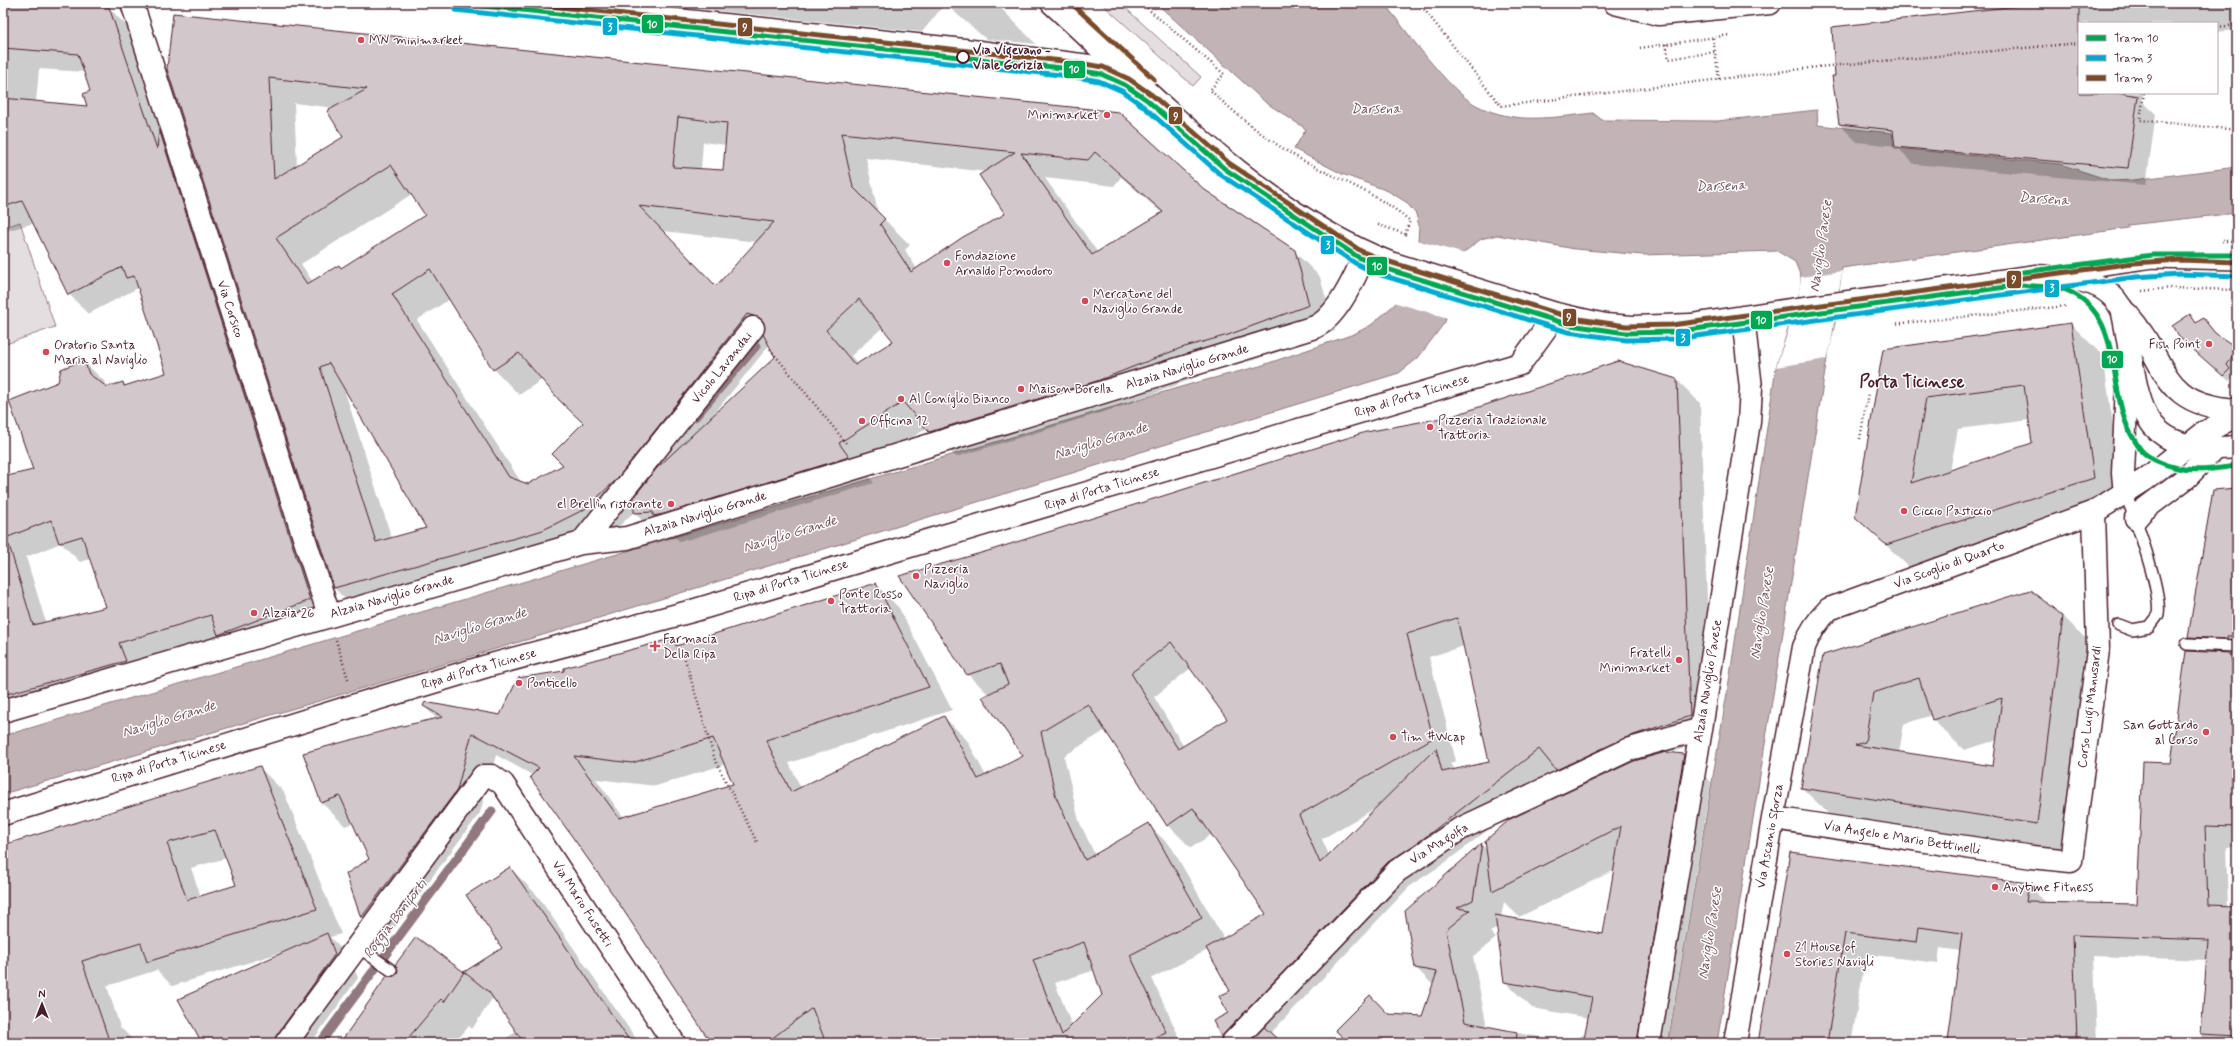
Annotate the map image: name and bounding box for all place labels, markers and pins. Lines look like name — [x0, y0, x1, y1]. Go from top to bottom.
place label: MN minimarket — [369, 32, 463, 49]
marker: MN minimarket — [356, 35, 366, 45]
place label: Via Vigevano - Viale Gorizia — [973, 42, 1051, 74]
marker: Via Vigevano - Viale Gorizia — [956, 50, 970, 64]
place label: Minimarket — [1028, 107, 1099, 124]
marker: Minimarket — [1102, 110, 1112, 120]
place label: Fondazione Arnaldo Pomodoro — [955, 248, 1053, 280]
marker: Fondazione Arnaldo Pomodoro — [942, 258, 952, 268]
place label: Mercatone del Naviglio Grande — [1093, 286, 1183, 319]
marker: Mercatone del Naviglio Grande — [1080, 296, 1090, 306]
place label: Fish Point — [2149, 336, 2201, 353]
place label: Oratorio Santa Maria al Naviglio — [54, 337, 148, 369]
marker: Fish Point — [2204, 339, 2214, 349]
marker: Oratorio Santa Maria al Naviglio — [41, 347, 51, 357]
place label: Maison Borella — [1029, 381, 1113, 398]
marker: Maison Borella — [1016, 384, 1026, 394]
place label: Al Coniglio Bianco — [909, 391, 1010, 408]
marker: Al Coniglio Bianco — [896, 394, 906, 404]
place label: Pizzeria Tradzionale Trattoria — [1438, 412, 1547, 444]
place label: Officina 12 — [870, 413, 929, 430]
marker: Officina 12 — [857, 416, 867, 426]
marker: Pizzeria Tradzionale Trattoria — [1425, 422, 1435, 432]
place label: el Brellìn ristorante — [557, 496, 663, 513]
marker: el Brellìn ristorante — [666, 499, 676, 509]
place label: Ciccio Pasticcio — [1912, 503, 1992, 520]
marker: Ciccio Pasticcio — [1899, 506, 1909, 516]
place label: Pizzeria Naviglio — [924, 561, 969, 594]
marker: Pizzeria Naviglio — [911, 571, 921, 581]
place label: Ponte Rosso Trattoria — [839, 586, 903, 618]
marker: Ponte Rosso Trattoria — [826, 596, 836, 606]
place label: Alzaia 26 — [262, 605, 314, 622]
marker: Alzaia 26 — [249, 608, 259, 618]
place label: Farmacia Della Ripa — [663, 631, 718, 663]
marker: Farmacia Della Ripa — [650, 641, 660, 651]
place label: Fratelli Minimarket — [1600, 645, 1671, 677]
marker: Fratelli Minimarket — [1674, 655, 1684, 665]
place label: Ponticello — [527, 675, 577, 692]
marker: Ponticello — [514, 678, 524, 688]
place label: San Gottardo al Corso — [2123, 717, 2198, 749]
marker: San Gottardo al Corso — [2201, 727, 2211, 737]
place label: Tim #Wcap — [1401, 729, 1465, 746]
marker: Tim #Wcap — [1388, 732, 1398, 742]
place label: Anytime Fitness — [2003, 879, 2093, 896]
marker: Anytime Fitness — [1990, 882, 2000, 892]
place label: 21 House of Stories Navigli — [1795, 939, 1874, 971]
marker: 21 House of Stories Navigli — [1782, 949, 1792, 959]

